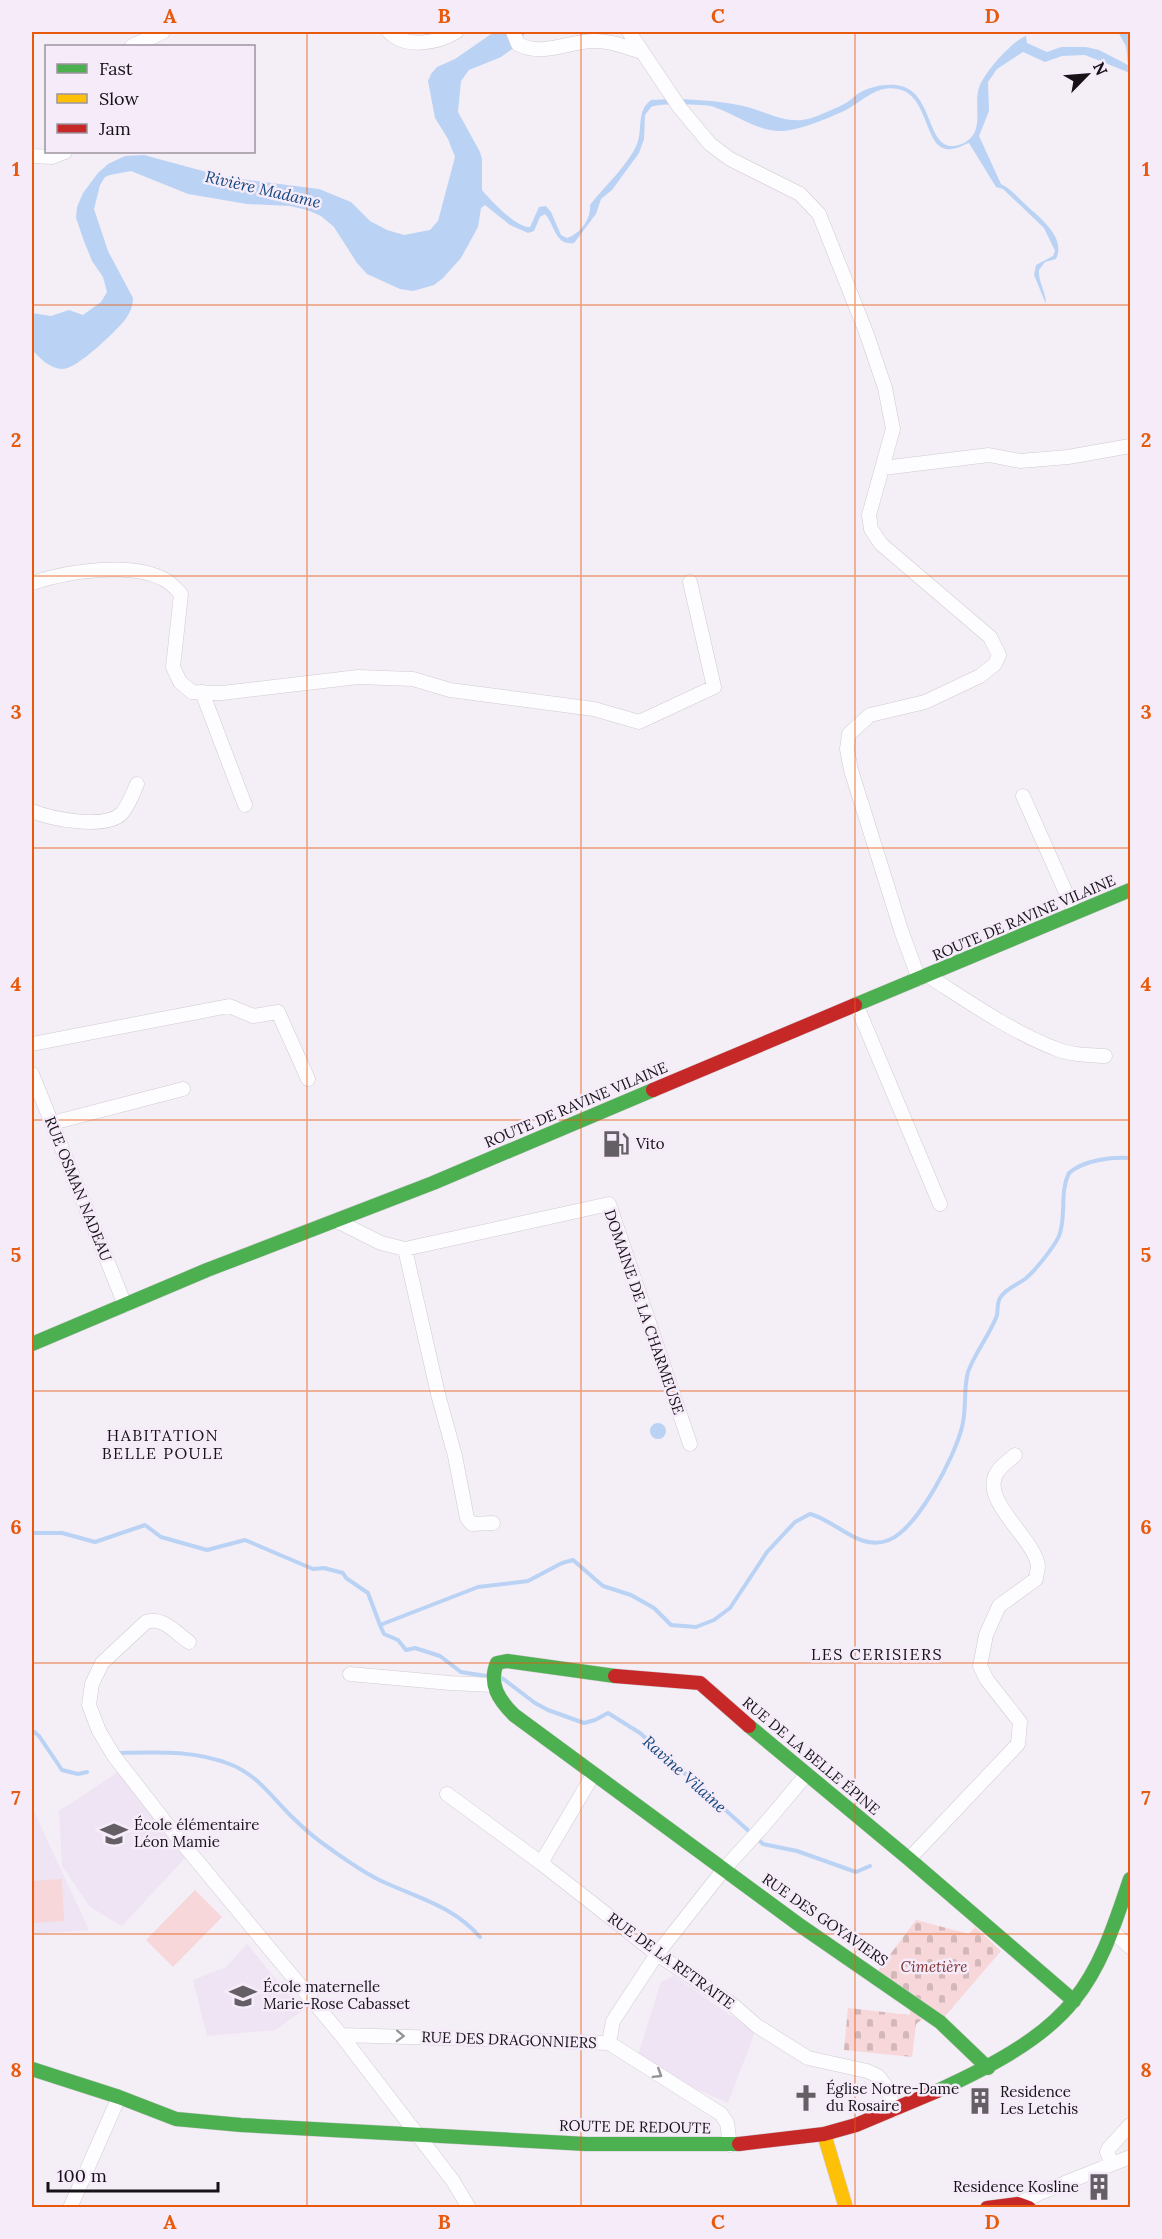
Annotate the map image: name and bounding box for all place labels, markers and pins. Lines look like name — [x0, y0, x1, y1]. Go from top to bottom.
fuel station icon: Vito — [601, 1129, 631, 1159]
place label: Vito — [635, 1134, 665, 1153]
place label: École élémentaire Léon Mamie — [134, 1815, 259, 1851]
school or university icon: École élémentaire Léon Mamie — [99, 1819, 129, 1849]
place label: École maternelle Marie-Rose Cabasset — [263, 1977, 410, 2013]
school or university icon: École maternelle Marie-Rose Cabasset — [228, 1981, 258, 2011]
place label: Église Notre-Dame du Rosaire — [826, 2079, 959, 2115]
place label: Residence Les Letchis — [1000, 2082, 1078, 2118]
church icon: Église Notre-Dame du Rosaire — [791, 2083, 821, 2113]
building icon: Residence Les Letchis — [965, 2086, 995, 2116]
building icon: Residence Kosline — [1084, 2172, 1114, 2202]
place label: Residence Kosline — [953, 2177, 1079, 2196]

